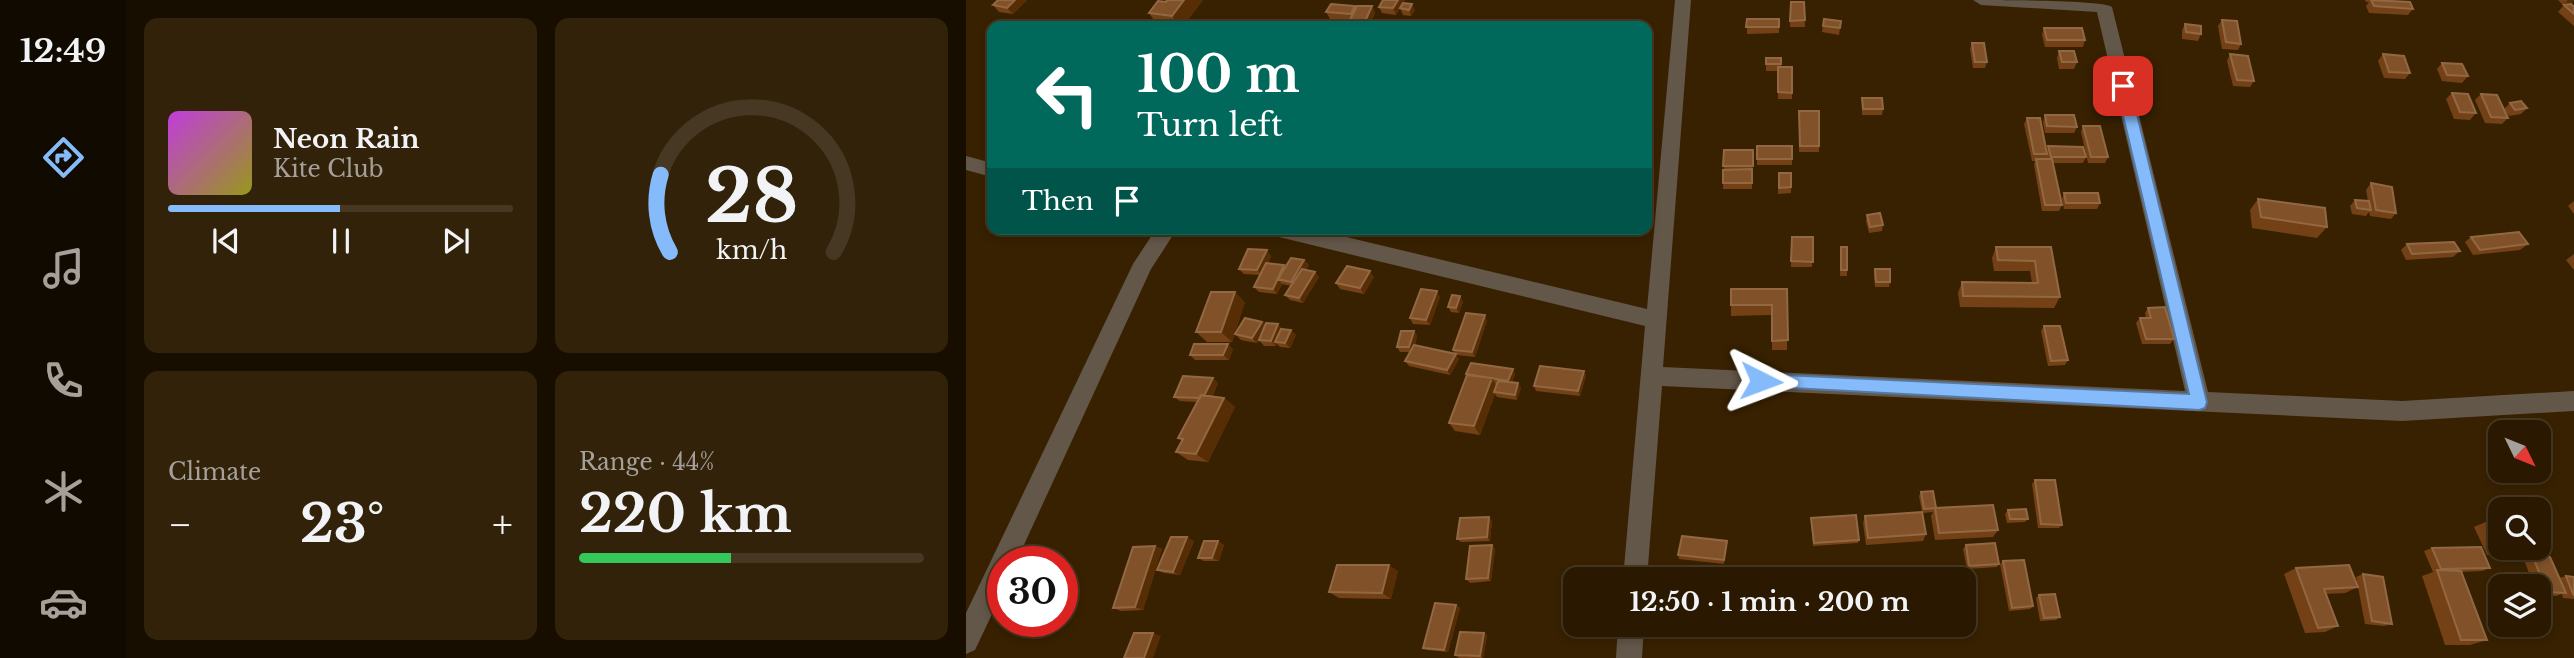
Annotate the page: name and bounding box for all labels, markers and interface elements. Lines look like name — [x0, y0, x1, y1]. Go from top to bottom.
text: 12:49 — [20, 31, 106, 71]
text: 100 m — [1137, 44, 1300, 105]
icon: left — [1022, 49, 1113, 140]
pin — [2093, 56, 2153, 116]
icon: arrive — [2104, 67, 2142, 105]
text: Turn left — [1137, 105, 1283, 145]
text: Neon Rain — [273, 123, 419, 155]
icon: directions — [39, 133, 88, 182]
text: 28 — [705, 151, 798, 242]
text: Kite Club — [273, 155, 384, 183]
icon: arrive — [1108, 182, 1146, 220]
text: Then — [1022, 185, 1094, 217]
icon: previous — [207, 222, 245, 260]
icon: pause — [322, 222, 360, 260]
icon: next — [437, 222, 475, 260]
text: km/h — [716, 235, 787, 266]
icon: music — [39, 244, 88, 293]
position arrow — [1724, 344, 1798, 418]
icon: phone — [39, 356, 88, 405]
north arrow — [2488, 420, 2552, 483]
map controls — [2488, 420, 2551, 637]
text: Range · 44% — [579, 448, 715, 476]
text: Climate — [168, 458, 261, 486]
icon: climate — [39, 467, 88, 516]
text: 220 km — [579, 482, 792, 546]
text: 23° — [300, 492, 384, 556]
button: search — [2488, 497, 2551, 560]
text: − — [168, 501, 192, 548]
text: + — [492, 501, 513, 548]
speed limit sign: 30 — [987, 546, 1078, 637]
button: layers — [2488, 574, 2551, 637]
icon: car — [39, 578, 88, 627]
text: 12:50 · 1 min · 200 m — [1629, 586, 1910, 618]

